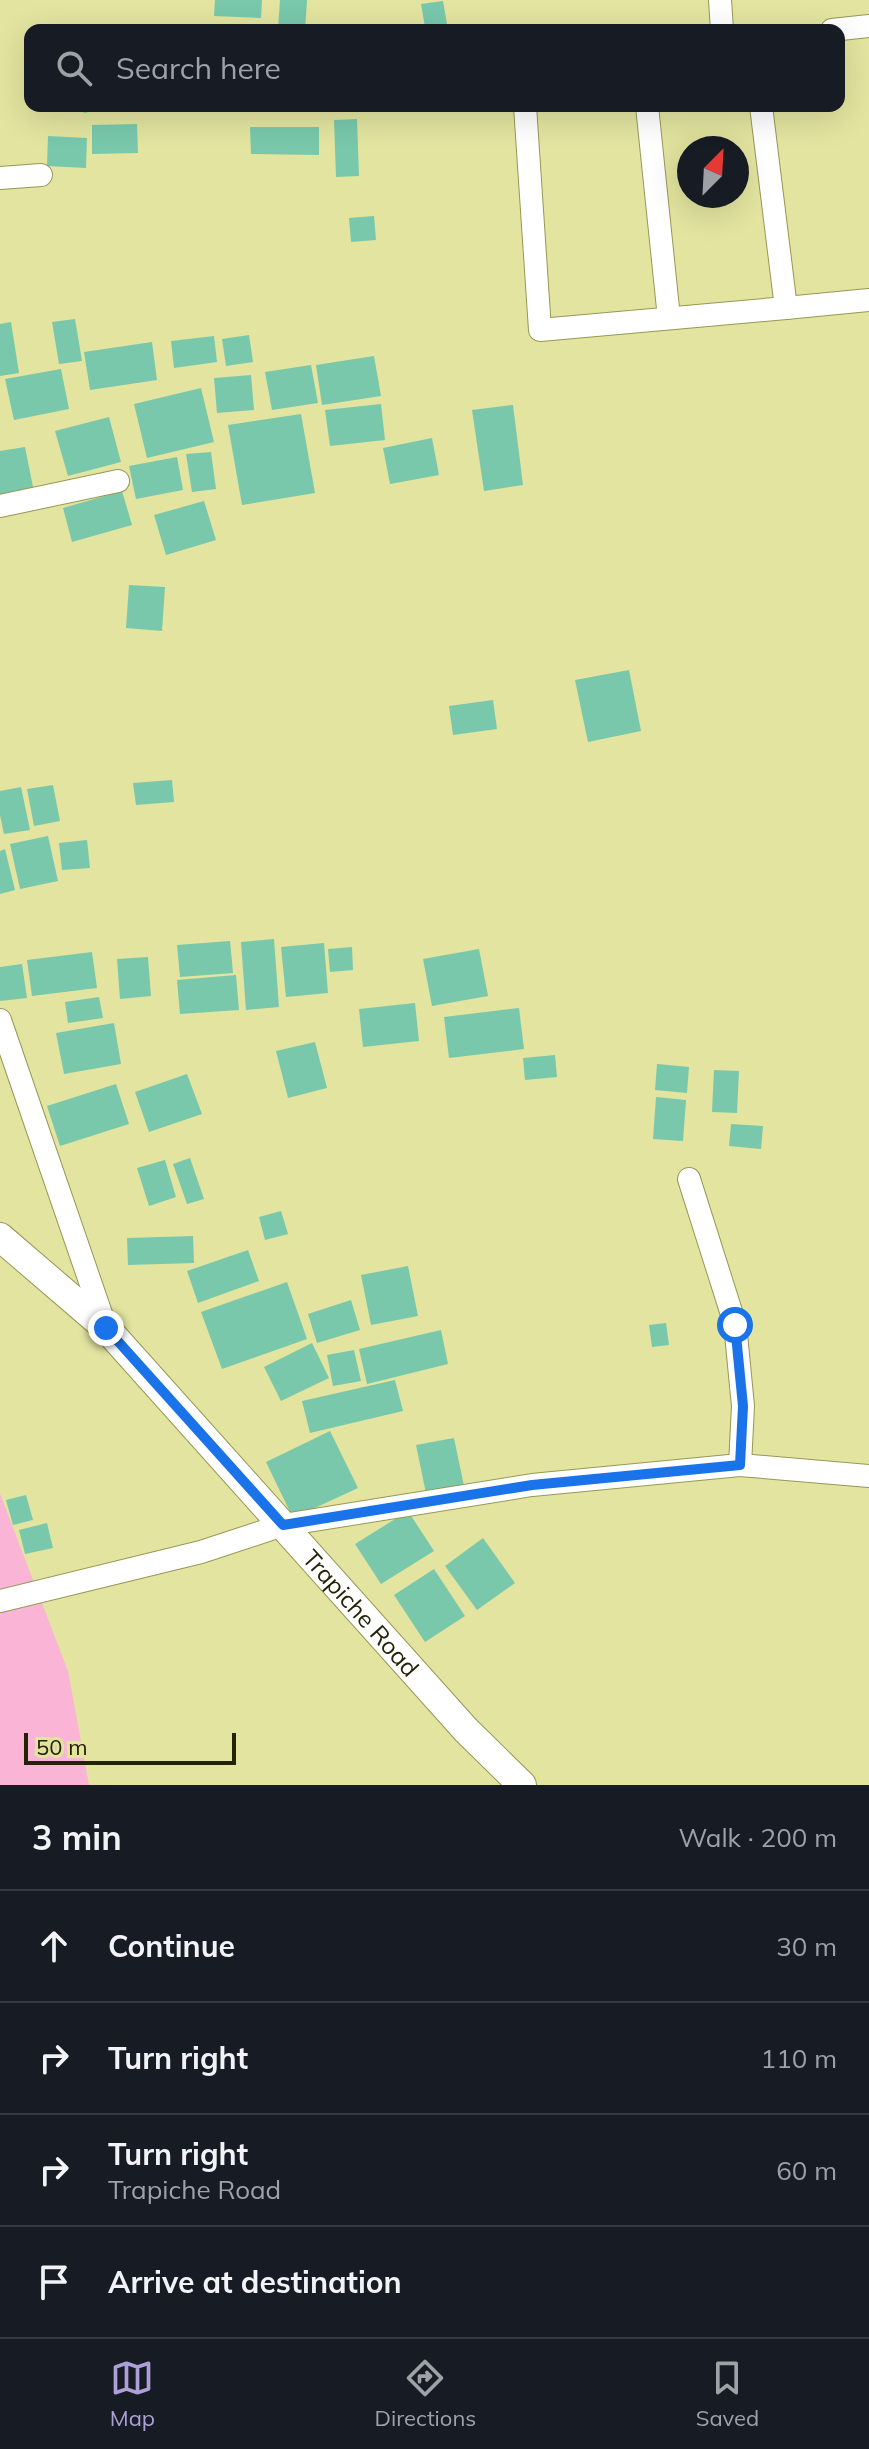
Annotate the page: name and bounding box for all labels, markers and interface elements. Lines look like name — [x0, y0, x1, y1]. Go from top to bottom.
search box — [24, 24, 845, 112]
icon: search — [52, 46, 96, 90]
text: Search here — [116, 49, 281, 87]
north arrow — [677, 136, 749, 208]
route start — [717, 1307, 753, 1343]
route end — [88, 1310, 124, 1346]
street label: Trapiche Road — [297, 1543, 426, 1682]
scale bar — [24, 1729, 236, 1765]
text: 50 m — [36, 1733, 87, 1761]
text: 3 min — [32, 1816, 122, 1859]
text: Walk · 200 m — [678, 1821, 837, 1854]
icon: ahead — [32, 1924, 76, 1968]
text: Continue — [108, 1927, 235, 1965]
text: 30 m — [776, 1930, 837, 1963]
icon: right — [32, 2036, 76, 2080]
text: Turn right — [108, 2039, 248, 2077]
text: 110 m — [761, 2042, 837, 2075]
text: Turn right — [108, 2135, 248, 2173]
icon: right — [32, 2148, 76, 2192]
text: 60 m — [776, 2154, 837, 2187]
text: Trapiche Road — [108, 2173, 281, 2206]
icon: arrive — [32, 2260, 76, 2304]
text: Arrive at destination — [108, 2263, 402, 2301]
tab: Map — [110, 2356, 155, 2432]
tab: Directions — [375, 2356, 476, 2432]
tab: Saved — [696, 2356, 759, 2432]

